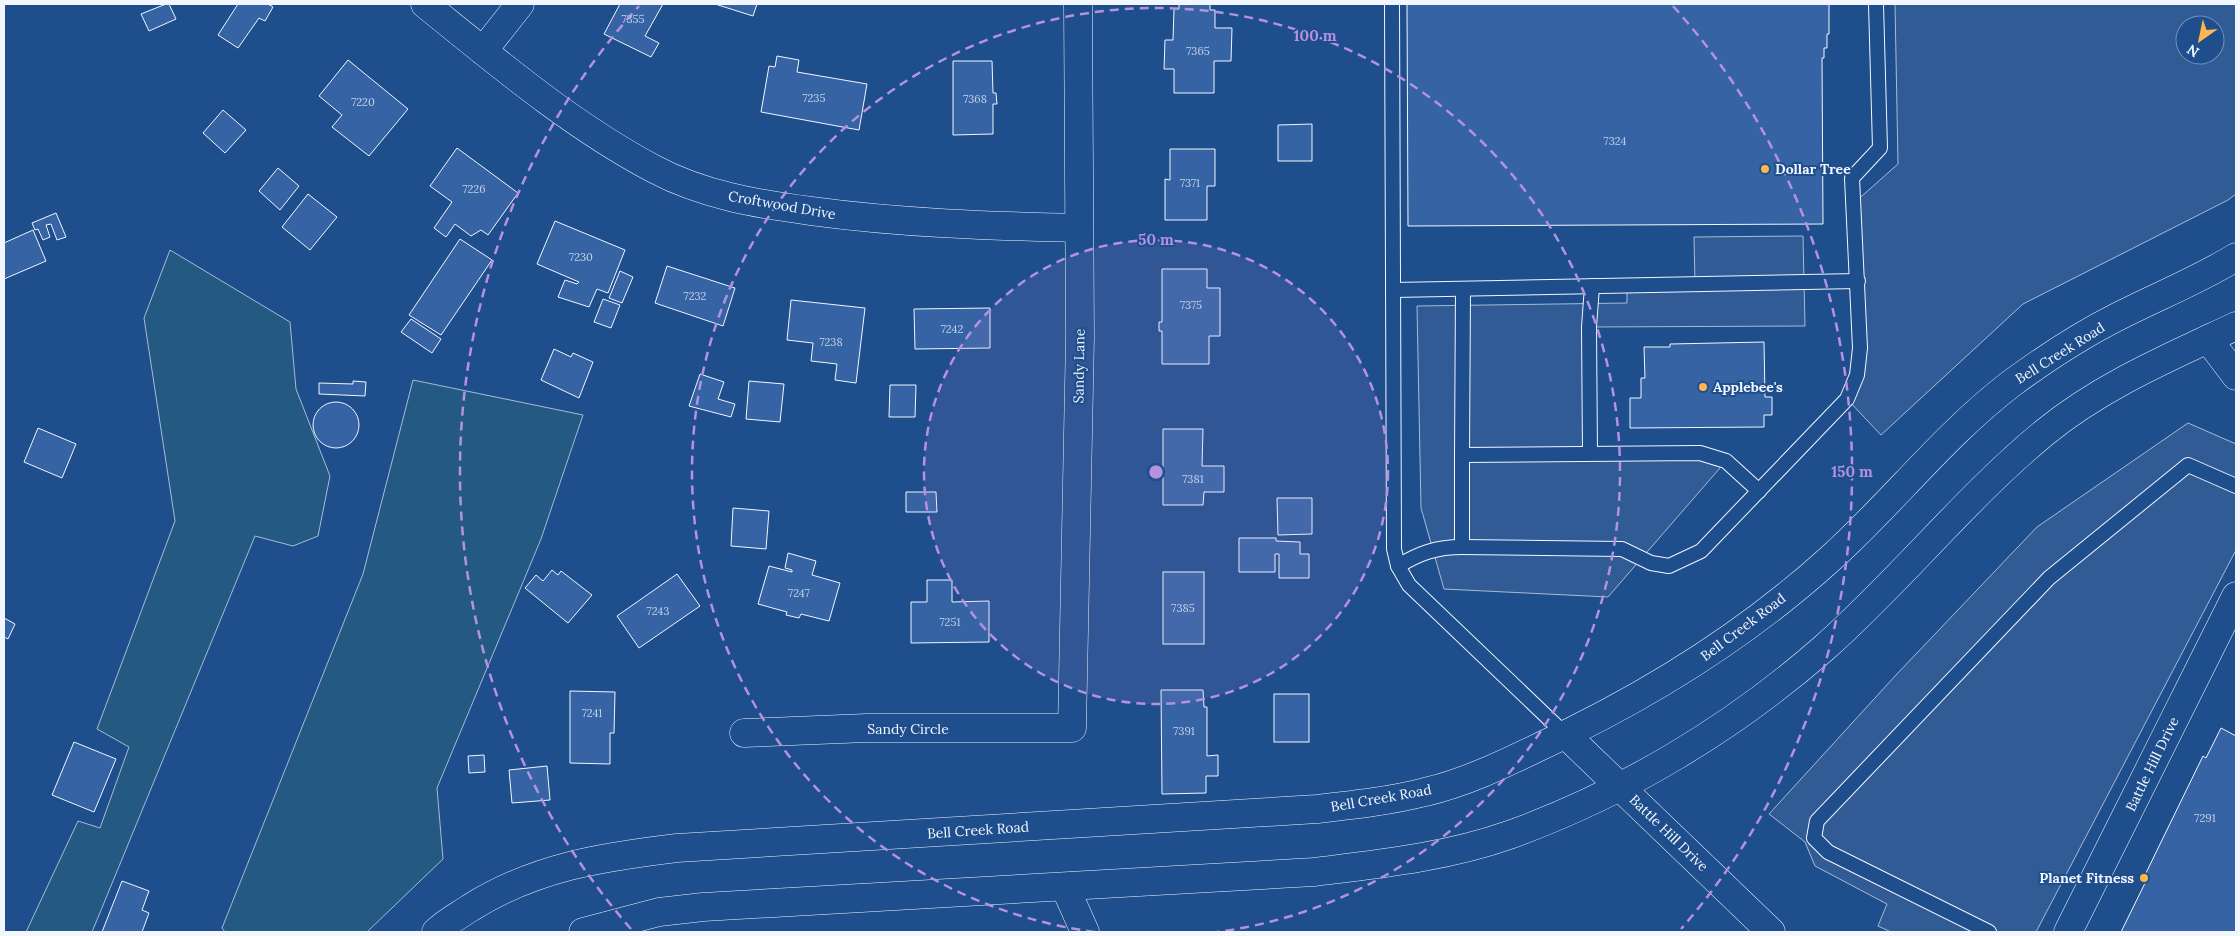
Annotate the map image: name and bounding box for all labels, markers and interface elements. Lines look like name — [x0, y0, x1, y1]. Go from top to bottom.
house number: 7355 — [621, 12, 645, 26]
north arrow — [2175, 15, 2225, 65]
text: 100 m — [1294, 26, 1337, 45]
text: N — [2183, 40, 2202, 61]
house number: 7365 — [1186, 44, 1210, 58]
house number: 7235 — [803, 91, 825, 105]
house number: 7368 — [963, 92, 987, 106]
house number: 7220 — [351, 95, 375, 109]
house number: 7324 — [1604, 134, 1626, 148]
place label: Dollar Tree — [1775, 160, 1851, 178]
marker: Dollar Tree — [1759, 163, 1771, 175]
house number: 7371 — [1180, 176, 1200, 190]
house number: 7226 — [462, 182, 486, 196]
street label: Croftwood Drive — [727, 187, 838, 223]
text: 50 m — [1138, 230, 1174, 249]
house number: 7230 — [569, 250, 593, 264]
house number: 7232 — [684, 289, 707, 303]
house number: 7375 — [1180, 298, 1202, 312]
street label: Bell Creek Road — [2012, 318, 2108, 388]
house number: 7242 — [941, 322, 963, 336]
street label: Sandy Lane — [1069, 328, 1089, 404]
house number: 7238 — [819, 335, 843, 349]
place label: Applebee's — [1713, 378, 1783, 396]
marker: Applebee's — [1697, 381, 1709, 393]
text: 150 m — [1831, 462, 1873, 481]
centre of rings — [1147, 463, 1165, 481]
house number: 7381 — [1182, 472, 1204, 486]
house number: 7247 — [788, 586, 810, 600]
street label: Bell Creek Road — [1697, 589, 1789, 665]
house number: 7385 — [1171, 601, 1195, 615]
house number: 7243 — [647, 604, 669, 618]
house number: 7251 — [940, 615, 960, 629]
house number: 7241 — [582, 706, 602, 720]
street label: Battle Hill Drive — [2121, 713, 2183, 814]
street label: Sandy Circle — [867, 720, 949, 738]
house number: 7391 — [1173, 724, 1195, 738]
street label: Bell Creek Road — [1329, 780, 1433, 816]
street label: Battle Hill Drive — [1626, 791, 1713, 876]
house number: 7291 — [2194, 811, 2216, 825]
street label: Bell Creek Road — [926, 817, 1030, 843]
place label: Planet Fitness — [2039, 869, 2134, 887]
marker: Planet Fitness — [2138, 872, 2150, 884]

